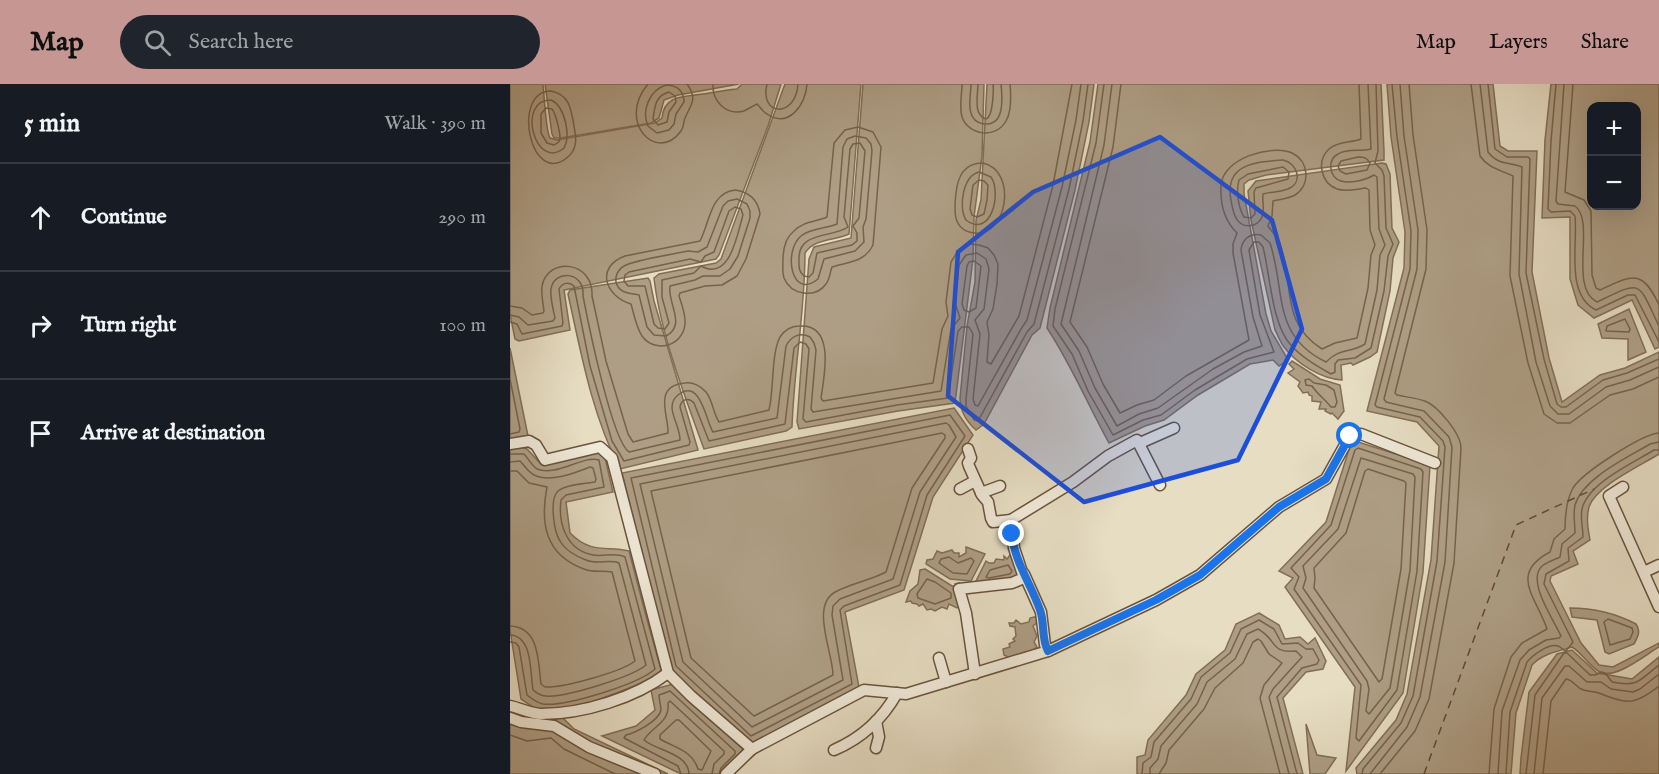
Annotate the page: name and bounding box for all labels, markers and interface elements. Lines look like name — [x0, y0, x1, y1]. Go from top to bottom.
search box — [120, 15, 540, 69]
text: Map — [30, 25, 84, 60]
icon: search — [141, 26, 174, 59]
text: Search here — [189, 28, 293, 56]
text: Map — [1416, 29, 1456, 56]
text: Layers — [1489, 29, 1548, 56]
text: Share — [1581, 29, 1629, 56]
map controls — [1587, 102, 1641, 210]
button: + — [1587, 102, 1641, 156]
text: 5 min — [24, 107, 80, 140]
text: Walk · 390 m — [384, 111, 486, 136]
button: − — [1587, 156, 1641, 210]
icon: ahead — [24, 201, 57, 234]
text: Continue — [81, 203, 167, 231]
text: 290 m — [438, 205, 486, 230]
icon: right — [24, 309, 57, 342]
text: Turn right — [81, 311, 176, 339]
text: 100 m — [439, 313, 486, 338]
icon: arrive — [24, 417, 57, 450]
text: Arrive at destination — [81, 419, 265, 447]
route start — [1336, 422, 1362, 448]
route end — [998, 520, 1024, 546]

